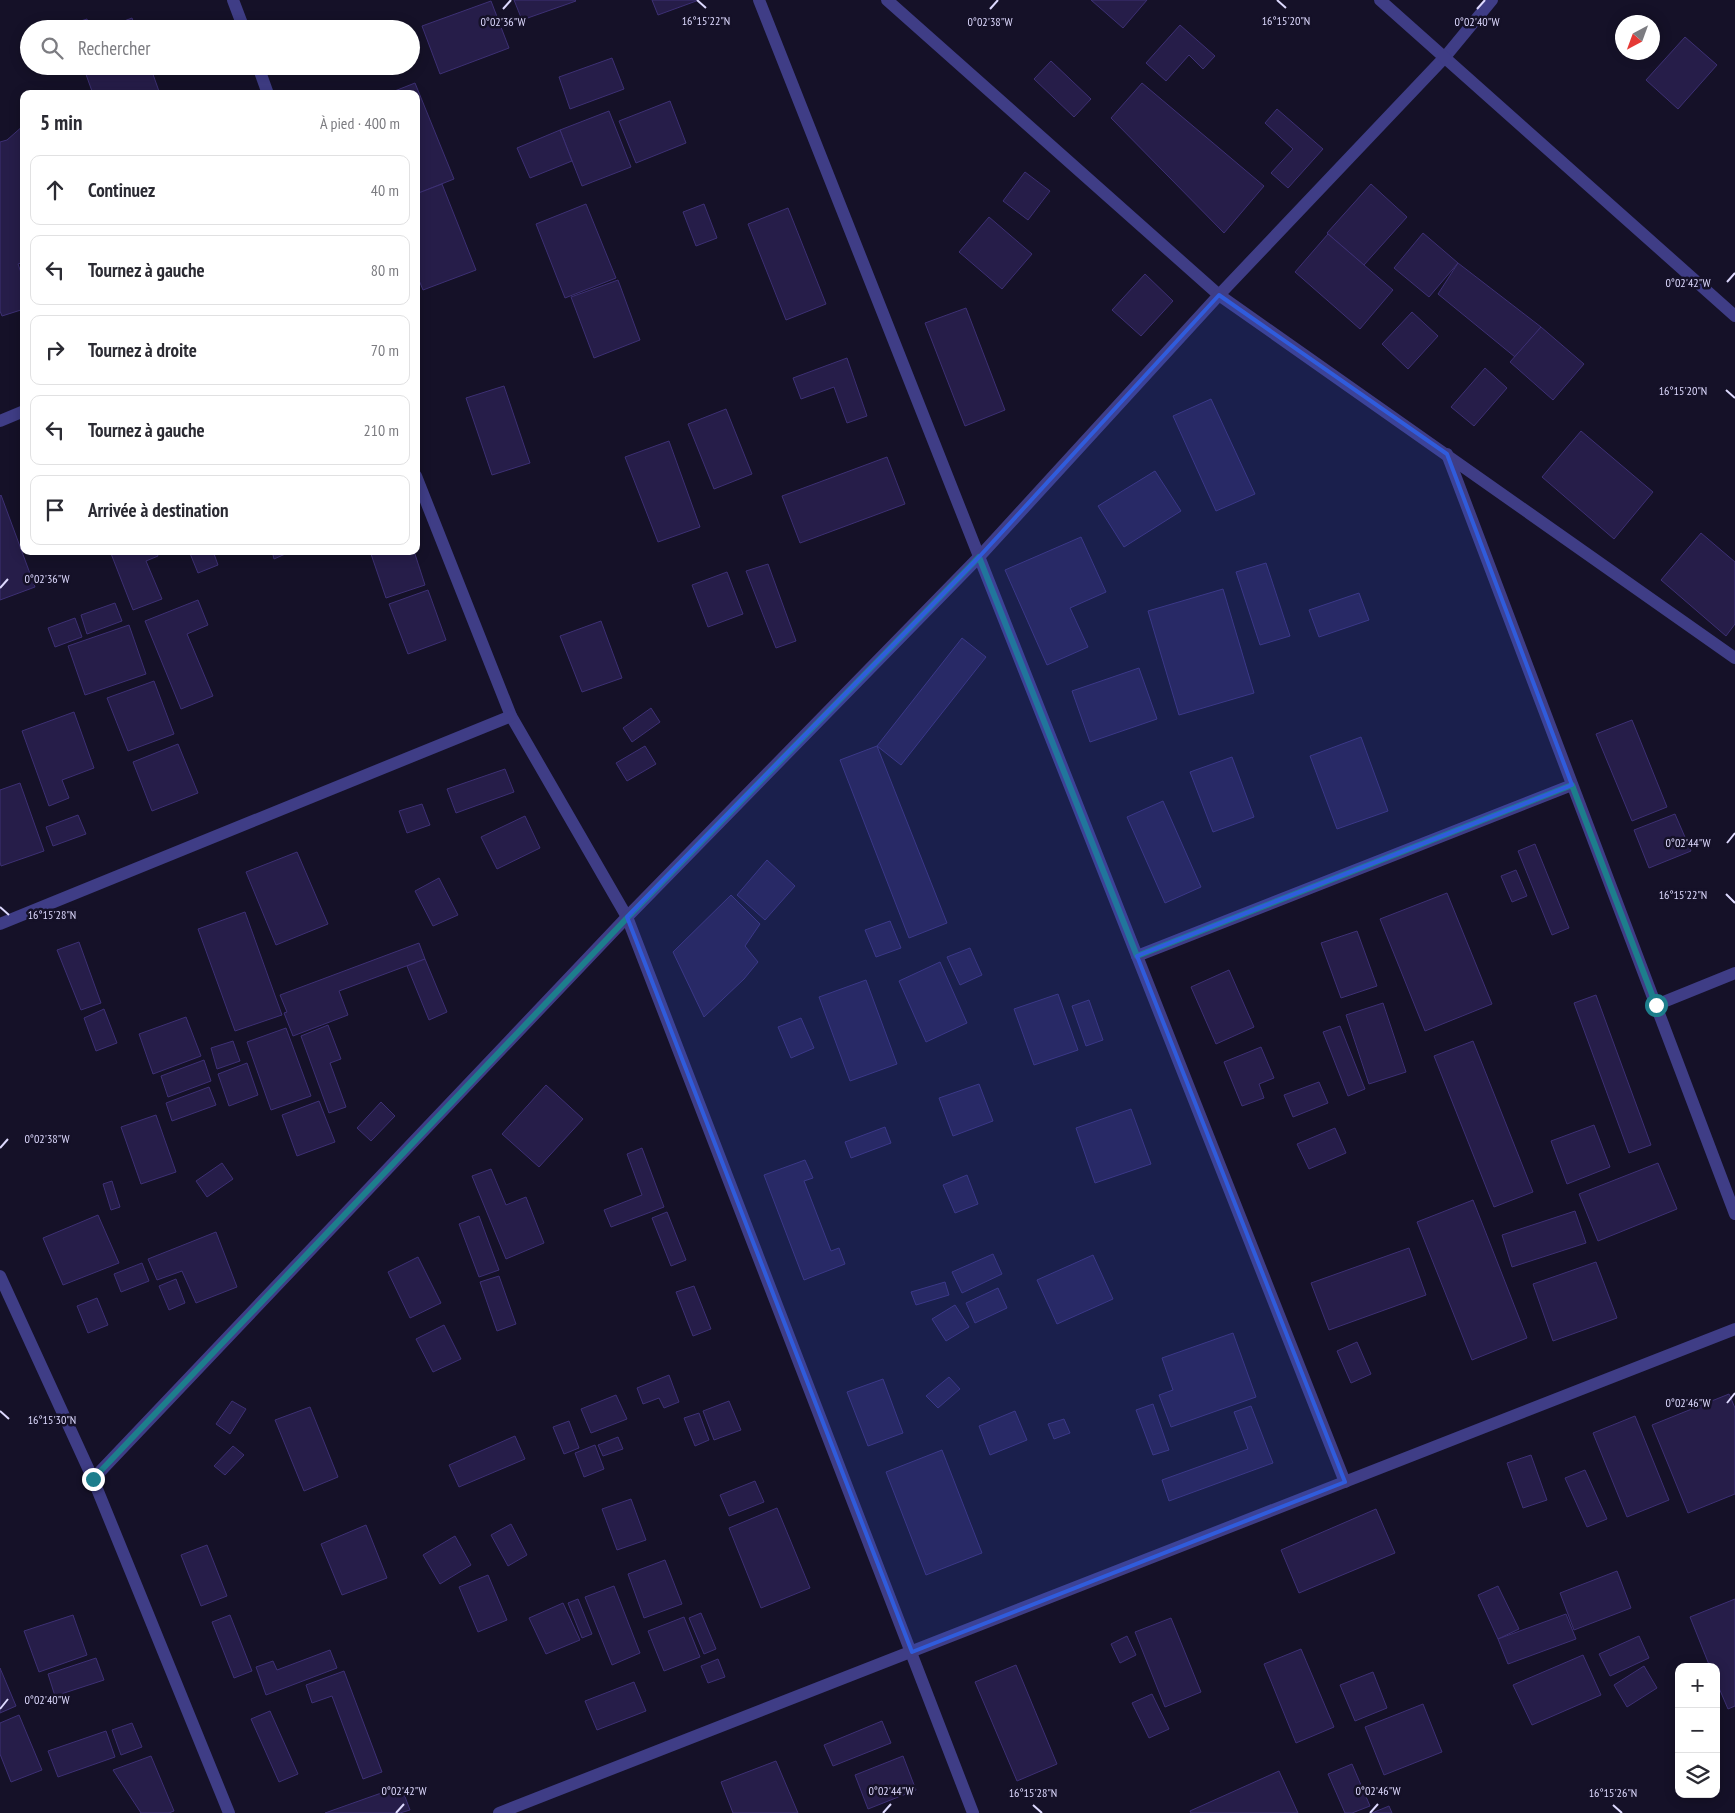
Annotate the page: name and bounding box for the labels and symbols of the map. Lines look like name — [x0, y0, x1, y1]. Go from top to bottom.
text: 16°15'22"N — [682, 13, 730, 28]
text: 16°15'20"N — [1262, 13, 1310, 28]
text: 0°02'36"W — [480, 14, 526, 29]
text: 0°02'38"W — [967, 14, 1013, 29]
text: 0°02'40"W — [1454, 14, 1500, 29]
north arrow — [1615, 15, 1660, 60]
text: 0°02'42"W — [1665, 275, 1711, 290]
text: 16°15'20"N — [1659, 383, 1707, 398]
text: 0°02'36"W — [24, 571, 70, 586]
text: 0°02'44"W — [1665, 835, 1711, 850]
text: 16°15'22"N — [1659, 887, 1707, 902]
text: 16°15'28"N — [28, 907, 76, 922]
route start — [1645, 994, 1668, 1017]
text: 0°02'38"W — [24, 1131, 70, 1146]
text: 0°02'46"W — [1665, 1395, 1711, 1410]
text: 16°15'30"N — [28, 1412, 76, 1427]
route end — [82, 1468, 105, 1491]
text: 0°02'40"W — [24, 1692, 70, 1707]
text: 0°02'42"W — [381, 1783, 427, 1798]
text: 0°02'44"W — [868, 1783, 914, 1798]
text: 0°02'46"W — [1355, 1783, 1401, 1798]
text: 16°15'28"N — [1009, 1785, 1057, 1800]
text: 16°15'26"N — [1589, 1785, 1637, 1800]

